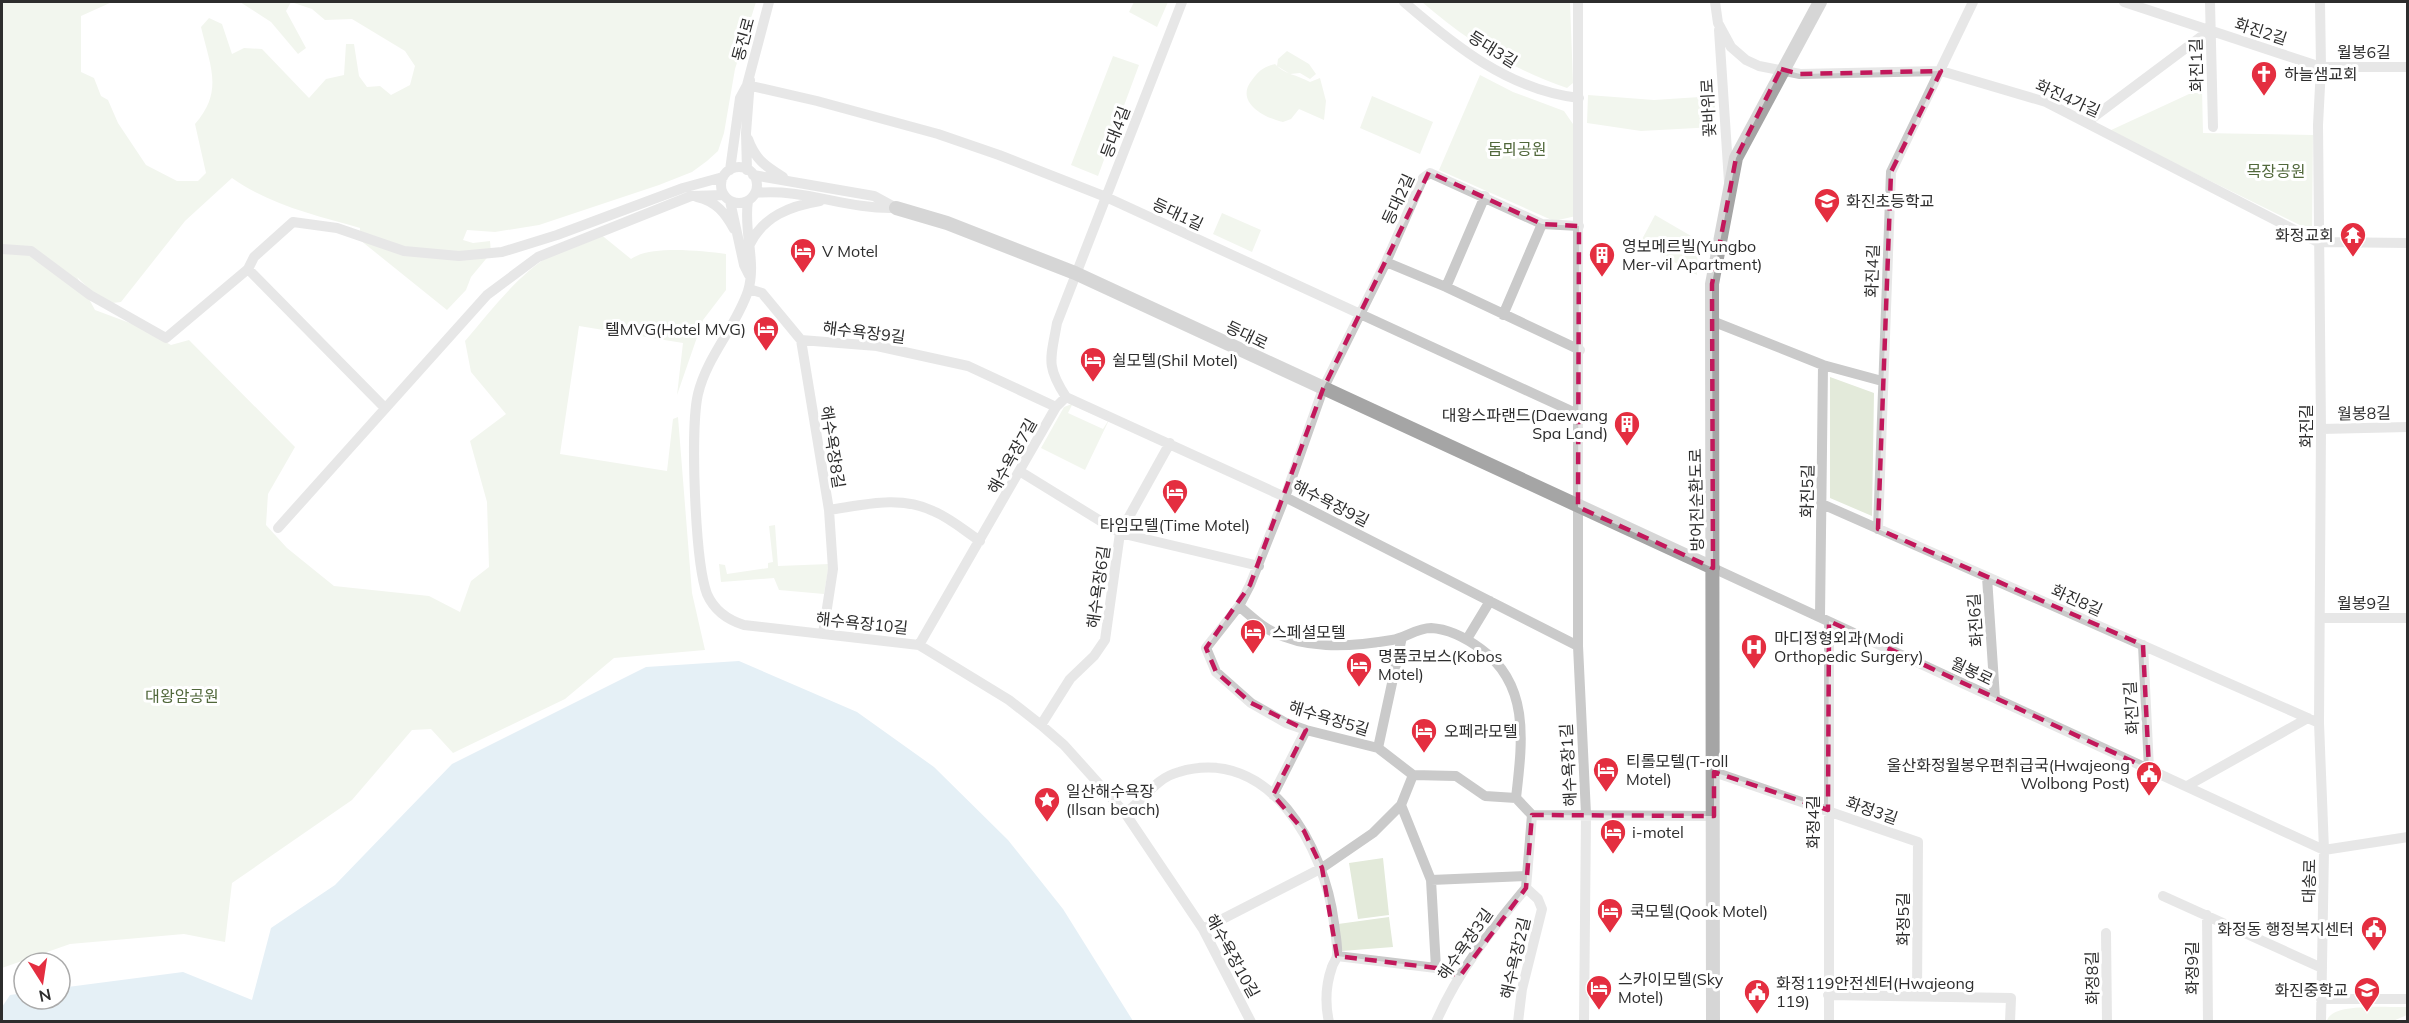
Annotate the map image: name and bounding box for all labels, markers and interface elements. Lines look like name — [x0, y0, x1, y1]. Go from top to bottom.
street label: 화진2길 — [2232, 13, 2290, 49]
street label: 동진로 — [728, 15, 758, 63]
street label: 등대3길 — [1465, 26, 1521, 72]
street label: 화진1길 — [2186, 38, 2206, 92]
street label: 월봉6길 — [2337, 42, 2391, 62]
church icon: 하늘샘교회 — [2249, 59, 2279, 97]
place label: 하늘샘교회 — [2284, 64, 2358, 84]
street label: 화진4가길 — [2033, 75, 2103, 121]
street label: 꽃바위로 — [1696, 78, 1720, 138]
street label: 등대4길 — [1096, 103, 1134, 161]
park label: 돔뫼공원 — [1488, 139, 1546, 159]
park label: 목장공원 — [2247, 161, 2305, 181]
street label: 등대2길 — [1378, 170, 1418, 228]
school or university icon: 화진초등학교 — [1812, 186, 1842, 224]
place label: 화진초등학교 — [1846, 191, 1934, 211]
street label: 등대1길 — [1149, 194, 1207, 234]
temple icon: 화정교회 — [2338, 220, 2368, 258]
place label: 화정교회 — [2275, 225, 2334, 245]
hotel icon: V Motel — [788, 236, 818, 274]
place label: 영보메르빌(Yungbo Mer-vil Apartment) — [1622, 236, 1762, 274]
building icon: 영보메르빌(Yungbo Mer-vil Apartment) — [1587, 240, 1617, 278]
place label: V Motel — [822, 241, 878, 261]
street label: 화진4길 — [1861, 244, 1883, 298]
hotel icon: 텔MVG(Hotel MVG) — [751, 314, 781, 352]
street label: 해수욕장9길 — [821, 317, 907, 347]
street label: 등대로 — [1223, 317, 1271, 354]
place label: 텔MVG(Hotel MVG) — [605, 319, 746, 339]
hotel icon: 쉴모텔(Shil Motel) — [1078, 345, 1108, 383]
place label: 쉴모텔(Shil Motel) — [1112, 350, 1238, 370]
street label: 월봉8길 — [2337, 403, 2391, 423]
street label: 해수욕장8길 — [817, 404, 849, 490]
street label: 화진길 — [2296, 404, 2316, 448]
place label: 대왕스파랜드(Daewang Spa Land) — [1442, 405, 1608, 443]
building icon: 대왕스파랜드(Daewang Spa Land) — [1612, 409, 1642, 447]
street label: 해수욕장7길 — [983, 415, 1041, 497]
street label: 방어진순환도로 — [1685, 448, 1707, 552]
street label: 화진5길 — [1797, 464, 1817, 518]
street label: 해수욕장9길 — [1289, 475, 1373, 531]
hotel icon: 타임모텔(Time Motel) — [1160, 477, 1190, 515]
place label: 타임모텔(Time Motel) — [1100, 515, 1250, 535]
street label: 해수욕장6길 — [1082, 544, 1114, 630]
street label: 화진8길 — [2048, 580, 2106, 620]
street label: 화진6길 — [1963, 592, 1987, 648]
street label: 월봉9길 — [2337, 593, 2391, 613]
street label: 해수욕장10길 — [815, 608, 909, 638]
hotel icon: 스페셜모텔 — [1238, 617, 1268, 655]
place label: 스페셜모텔 — [1272, 622, 1346, 642]
place label: 마디정형외과(Modi Orthopedic Surgery) — [1774, 628, 1924, 666]
hospital icon: 마디정형외과(Modi Orthopedic Surgery) — [1739, 632, 1769, 670]
place label: 명품코보스(Kobos Motel) — [1378, 646, 1503, 684]
hotel icon: 명품코보스(Kobos Motel) — [1344, 650, 1374, 688]
street label: 월봉로 — [1948, 653, 1996, 690]
street label: 화진7길 — [2120, 681, 2142, 735]
park label: 대왕암공원 — [145, 686, 219, 706]
street label: 해수욕장5길 — [1286, 696, 1372, 740]
hotel icon: 오페라모텔 — [1409, 716, 1439, 754]
place label: 오페라모텔 — [1444, 721, 1518, 741]
street label: 해수욕장1길 — [1556, 723, 1580, 807]
place label: 티롤모텔(T-roll Motel) — [1626, 751, 1728, 789]
hotel icon: 티롤모텔(T-roll Motel) — [1591, 755, 1621, 793]
place label: 울산화정월봉우편취급국(Hwajeong Wolbong Post) — [1887, 755, 2130, 793]
public building icon: 울산화정월봉우편취급국(Hwajeong Wolbong Post) — [2134, 759, 2164, 797]
place label: 일산해수욕장 (Ilsan beach) — [1066, 781, 1160, 819]
place icon: 일산해수욕장 (Ilsan beach) — [1032, 785, 1062, 823]
street label: 화정3길 — [1843, 792, 1901, 828]
street label: 화정4길 — [1803, 795, 1823, 849]
hotel icon: i-motel — [1598, 817, 1628, 855]
place label: i-motel — [1632, 822, 1684, 842]
street label: 대송로 — [2299, 858, 2319, 903]
street label: 화정5길 — [1893, 892, 1913, 946]
hotel icon: 쿡모텔(Qook Motel) — [1595, 896, 1625, 934]
place label: 쿡모텔(Qook Motel) — [1630, 901, 1768, 921]
street label: 해수욕장3길 — [1433, 904, 1497, 984]
street label: 해수욕장10길 — [1202, 911, 1264, 1001]
public building icon: 화정동 행정복지센터 — [2359, 914, 2389, 952]
street label: 해수욕장2길 — [1496, 915, 1534, 1001]
place label: 화정동 행정복지센터 — [2217, 919, 2354, 939]
street label: 화정9길 — [2182, 941, 2202, 995]
north arrow — [12, 951, 72, 1011]
street label: 화정8길 — [2082, 951, 2102, 1005]
place label: 스카이모텔(Sky Motel) — [1618, 969, 1724, 1007]
hotel icon: 스카이모텔(Sky Motel) — [1584, 973, 1614, 1011]
place label: 화정119안전센터(Hwajeong 119) — [1776, 973, 1974, 1011]
school or university icon: 화진중학교 — [2352, 975, 2382, 1013]
public building icon: 화정119안전센터(Hwajeong 119) — [1742, 977, 1772, 1015]
place label: 화진중학교 — [2274, 980, 2348, 1000]
text: N — [37, 985, 53, 1007]

